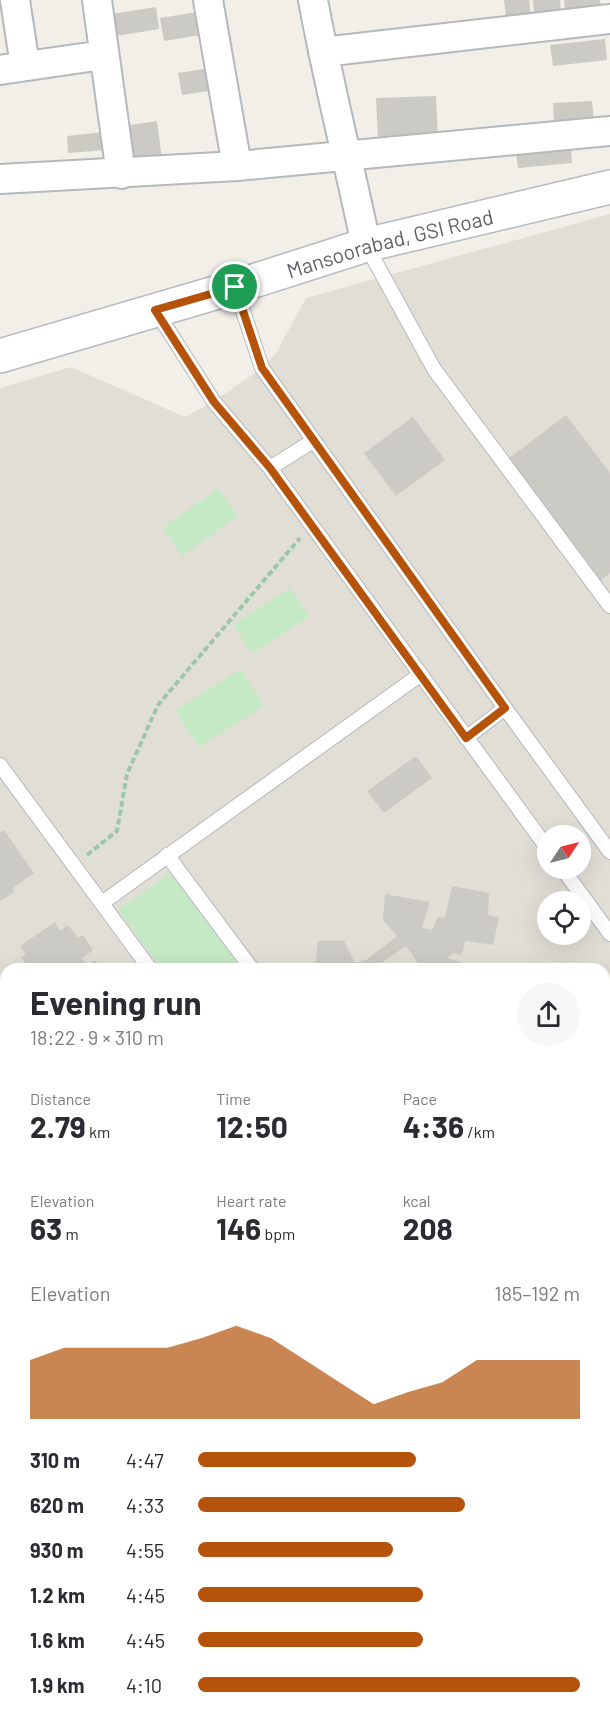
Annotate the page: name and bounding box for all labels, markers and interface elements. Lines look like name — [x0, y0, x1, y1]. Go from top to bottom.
street label: Mansoorabad, GSI Road — [283, 203, 495, 282]
pin — [209, 261, 260, 312]
icon: arrive — [218, 270, 251, 303]
north arrow — [537, 825, 591, 879]
map controls — [537, 825, 591, 945]
button: locate — [537, 891, 591, 945]
text: Evening run — [30, 982, 202, 1022]
button: share — [517, 983, 580, 1046]
text: 18:22 · 9 × 310 m — [30, 1025, 164, 1049]
text: Distance — [30, 1089, 91, 1108]
text: Time — [216, 1089, 251, 1108]
text: Pace — [403, 1089, 437, 1108]
text: 2.79 — [30, 1108, 86, 1144]
text: 12:50 — [216, 1108, 288, 1144]
text: 4:36 — [403, 1108, 464, 1144]
text: km — [86, 1122, 110, 1141]
text: /km — [464, 1122, 495, 1141]
text: Elevation — [30, 1191, 94, 1210]
text: Heart rate — [216, 1191, 287, 1210]
text: kcal — [403, 1191, 431, 1210]
text: 63 — [30, 1210, 62, 1246]
text: 146 — [216, 1210, 261, 1246]
text: 208 — [403, 1210, 453, 1246]
text: m — [62, 1224, 79, 1243]
text: bpm — [261, 1224, 295, 1243]
text: Elevation — [30, 1281, 111, 1305]
text: 185–192 m — [495, 1281, 580, 1305]
text: 310 m — [30, 1448, 80, 1472]
text: 4:47 — [126, 1448, 164, 1472]
text: 620 m — [30, 1493, 84, 1517]
text: 4:33 — [126, 1493, 164, 1517]
text: 930 m — [30, 1538, 84, 1562]
text: 4:55 — [126, 1538, 164, 1562]
text: 1.2 km — [30, 1583, 85, 1607]
text: 4:45 — [126, 1583, 165, 1607]
text: 1.6 km — [30, 1628, 85, 1652]
text: 4:45 — [126, 1628, 165, 1652]
text: 1.9 km — [30, 1673, 84, 1697]
text: 4:10 — [126, 1673, 162, 1697]

